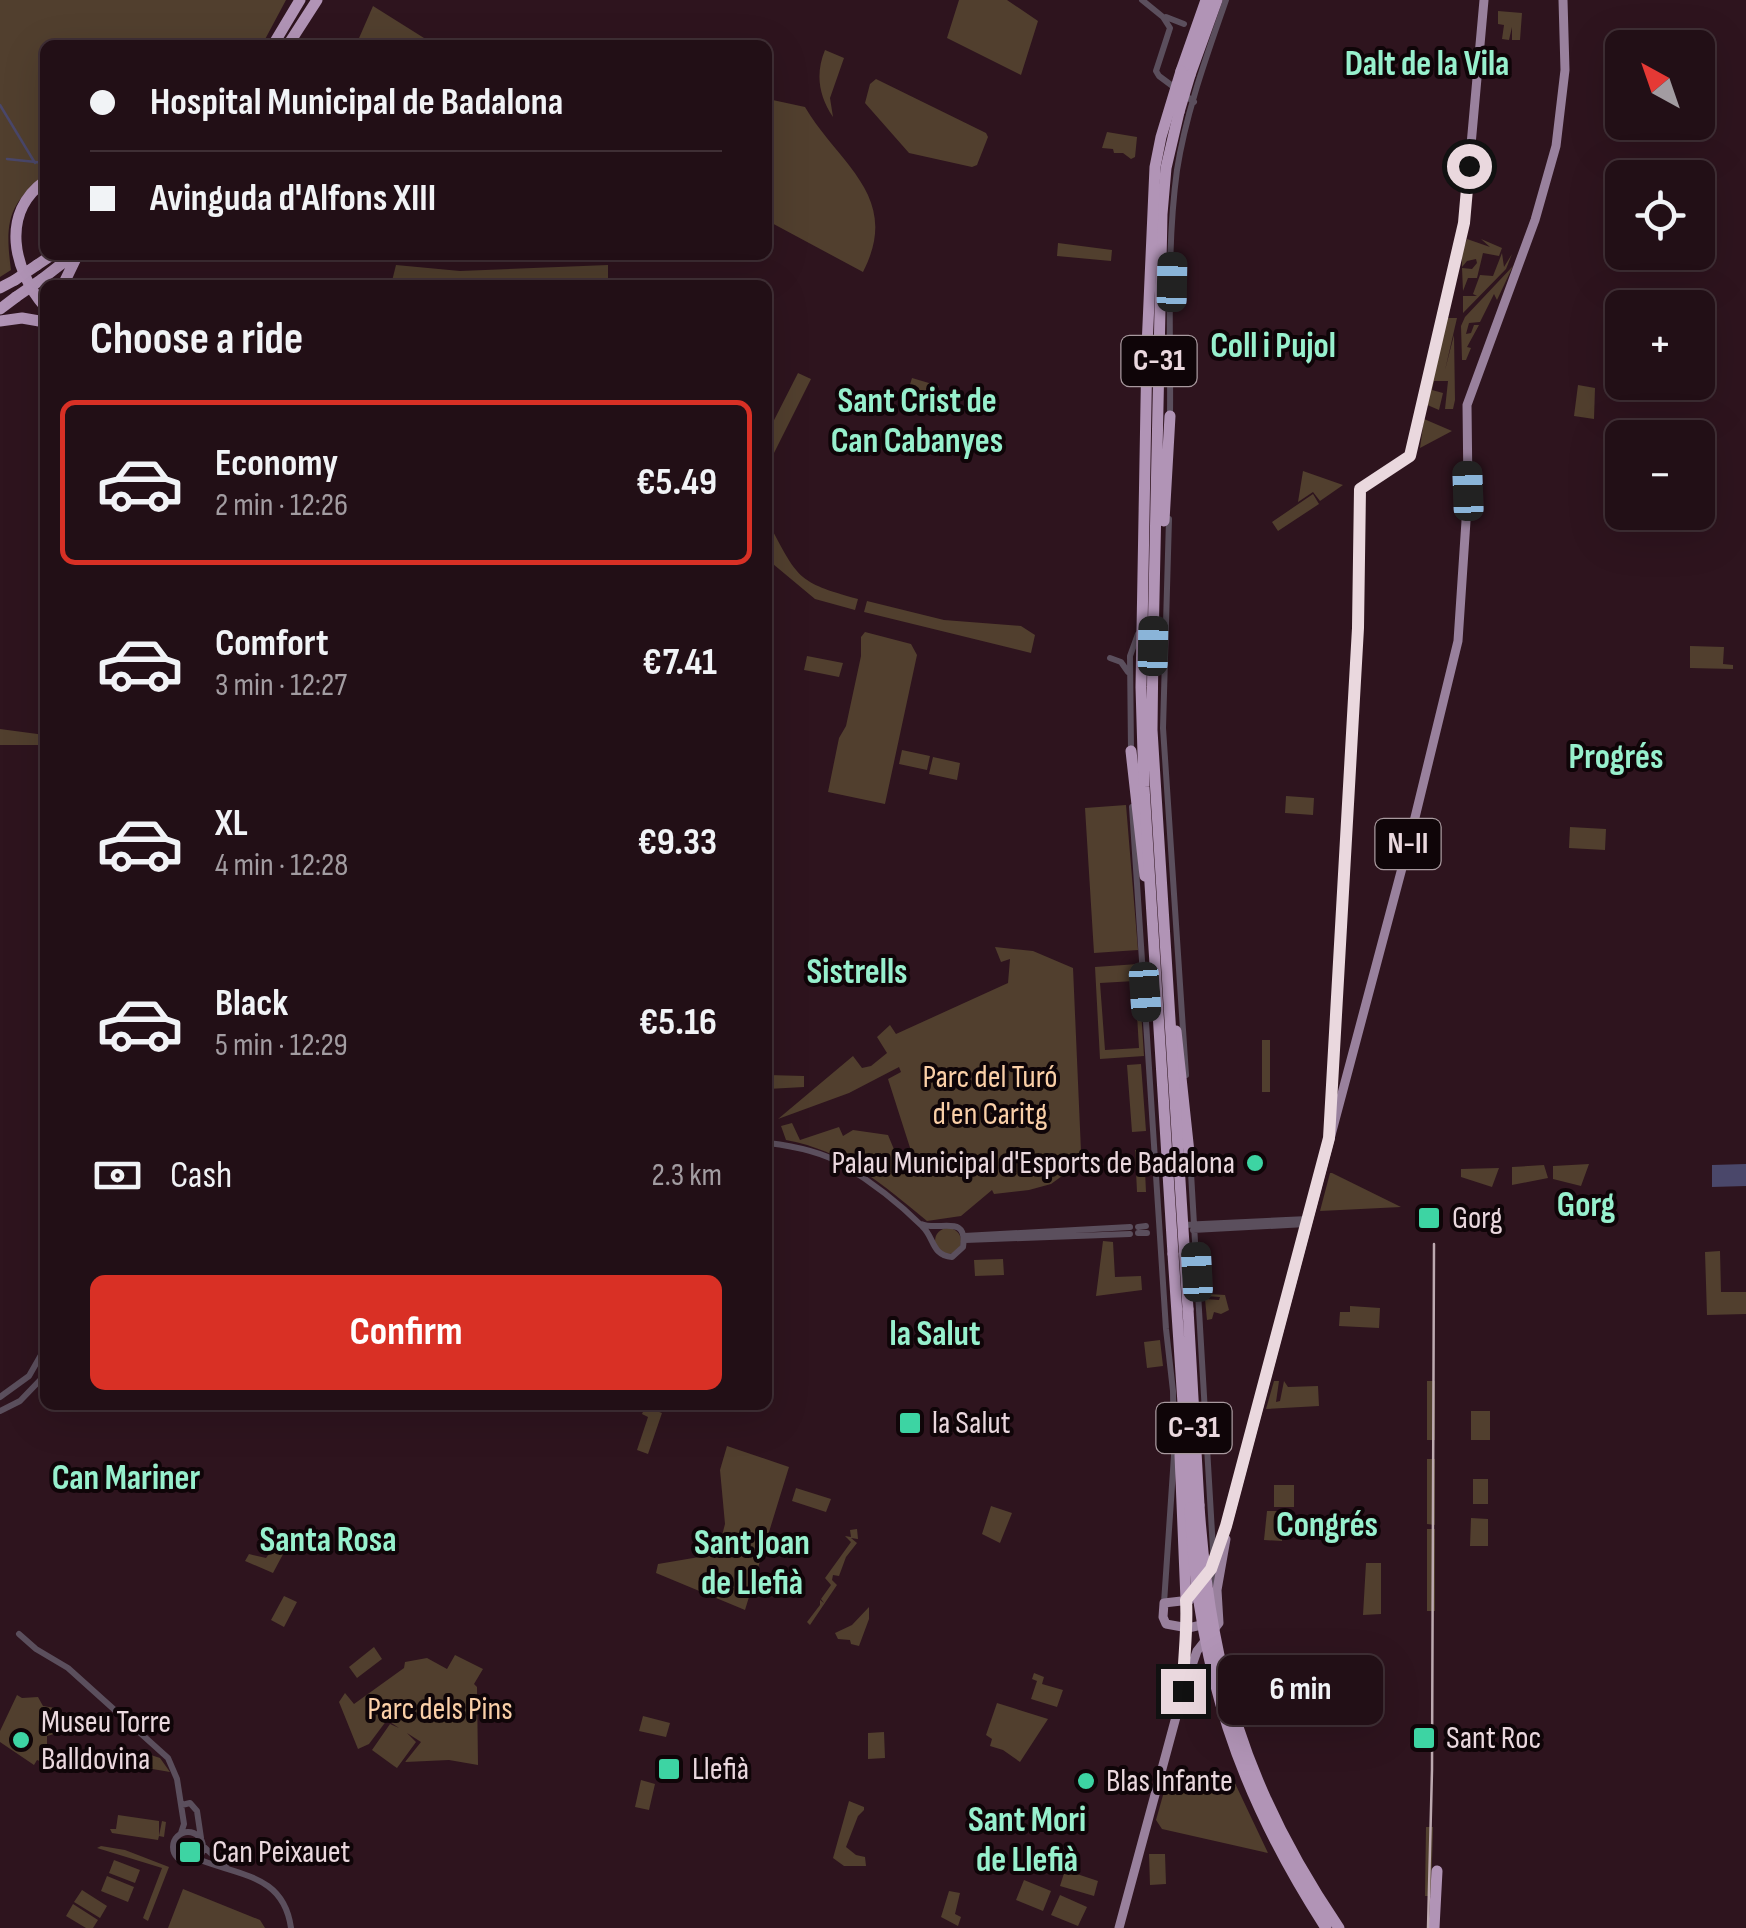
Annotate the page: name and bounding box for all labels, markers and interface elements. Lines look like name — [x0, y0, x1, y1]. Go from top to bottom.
north arrow — [1605, 30, 1715, 140]
map controls — [1605, 30, 1715, 530]
district label: Dalt de la Vila — [1345, 43, 1509, 86]
text: Hospital Municipal de Badalona — [150, 80, 563, 125]
route start — [1447, 144, 1492, 189]
button: locate — [1605, 160, 1715, 270]
text: Avinguda d'Alfons XIII — [150, 176, 436, 221]
car — [1156, 252, 1188, 312]
button: + — [1605, 290, 1715, 400]
text: Choose a ride — [90, 312, 303, 367]
district label: Coll i Pujol — [1210, 325, 1336, 368]
road number: C-31 — [1122, 336, 1196, 386]
district label: Sant Crist de Can Cabanyes — [831, 380, 1003, 463]
button: − — [1605, 420, 1715, 530]
icon: car — [95, 438, 185, 528]
text: Economy — [215, 441, 338, 486]
text: €5.49 — [636, 460, 717, 505]
car — [1452, 460, 1484, 522]
text: 2 min · 12:26 — [215, 486, 348, 525]
car — [1137, 616, 1169, 676]
icon: car — [95, 618, 185, 708]
text: Comfort — [215, 621, 329, 666]
text: €7.41 — [642, 640, 717, 685]
text: 3 min · 12:27 — [215, 666, 347, 705]
district label: Progrés — [1569, 736, 1663, 779]
icon: car — [95, 798, 185, 888]
text: XL — [215, 801, 248, 846]
road number: N-II — [1376, 819, 1440, 869]
text: €9.33 — [637, 820, 717, 865]
text: 4 min · 12:28 — [215, 846, 348, 885]
district label: Sistrells — [807, 951, 907, 994]
car — [1128, 961, 1162, 1023]
icon: car — [95, 978, 185, 1068]
text: Black — [215, 981, 288, 1026]
text: €5.16 — [639, 1000, 717, 1045]
text: 5 min · 12:29 — [215, 1026, 348, 1065]
park label: Parc del Turó d'en Caritg — [922, 1058, 1058, 1134]
place label: Palau Municipal d'Esports de Badalona — [831, 1144, 1235, 1183]
icon: cash — [90, 1148, 145, 1203]
marker: Palau Municipal d'Esports de Badalona — [1244, 1152, 1266, 1174]
text: Cash — [170, 1153, 232, 1198]
text: 2.3 km — [652, 1156, 722, 1195]
district label: Gorg — [1557, 1184, 1615, 1227]
place label: Gorg — [1452, 1199, 1502, 1238]
marker: Gorg — [1416, 1205, 1442, 1231]
car — [1180, 1241, 1214, 1303]
button: Confirm — [90, 1275, 722, 1390]
district label: la Salut — [890, 1313, 980, 1356]
road number: C-31 — [1156, 1403, 1232, 1453]
place label: la Salut — [932, 1404, 1010, 1443]
marker: la Salut — [897, 1410, 923, 1436]
district label: Can Mariner — [52, 1457, 201, 1500]
district label: Congrés — [1276, 1504, 1378, 1547]
district label: Santa Rosa — [259, 1519, 397, 1562]
district label: Sant Joan de Llefià — [694, 1522, 810, 1605]
callout: 6 min — [1218, 1656, 1383, 1726]
route end — [1161, 1669, 1206, 1714]
text: 6 min — [1269, 1670, 1332, 1709]
park label: Parc dels Pins — [367, 1690, 513, 1729]
place label: Museu Torre Balldovina — [41, 1703, 171, 1779]
place label: Sant Roc — [1446, 1719, 1541, 1758]
marker: Sant Roc — [1411, 1725, 1437, 1751]
marker: Museu Torre Balldovina — [10, 1729, 32, 1751]
place label: Llefià — [692, 1750, 749, 1789]
marker: Llefià — [656, 1756, 682, 1782]
place label: Blas Infante — [1106, 1762, 1233, 1801]
marker: Blas Infante — [1075, 1770, 1097, 1792]
district label: Sant Mori de Llefià — [968, 1799, 1086, 1882]
place label: Can Peixauet — [212, 1833, 350, 1872]
marker: Can Peixauet — [177, 1839, 203, 1865]

